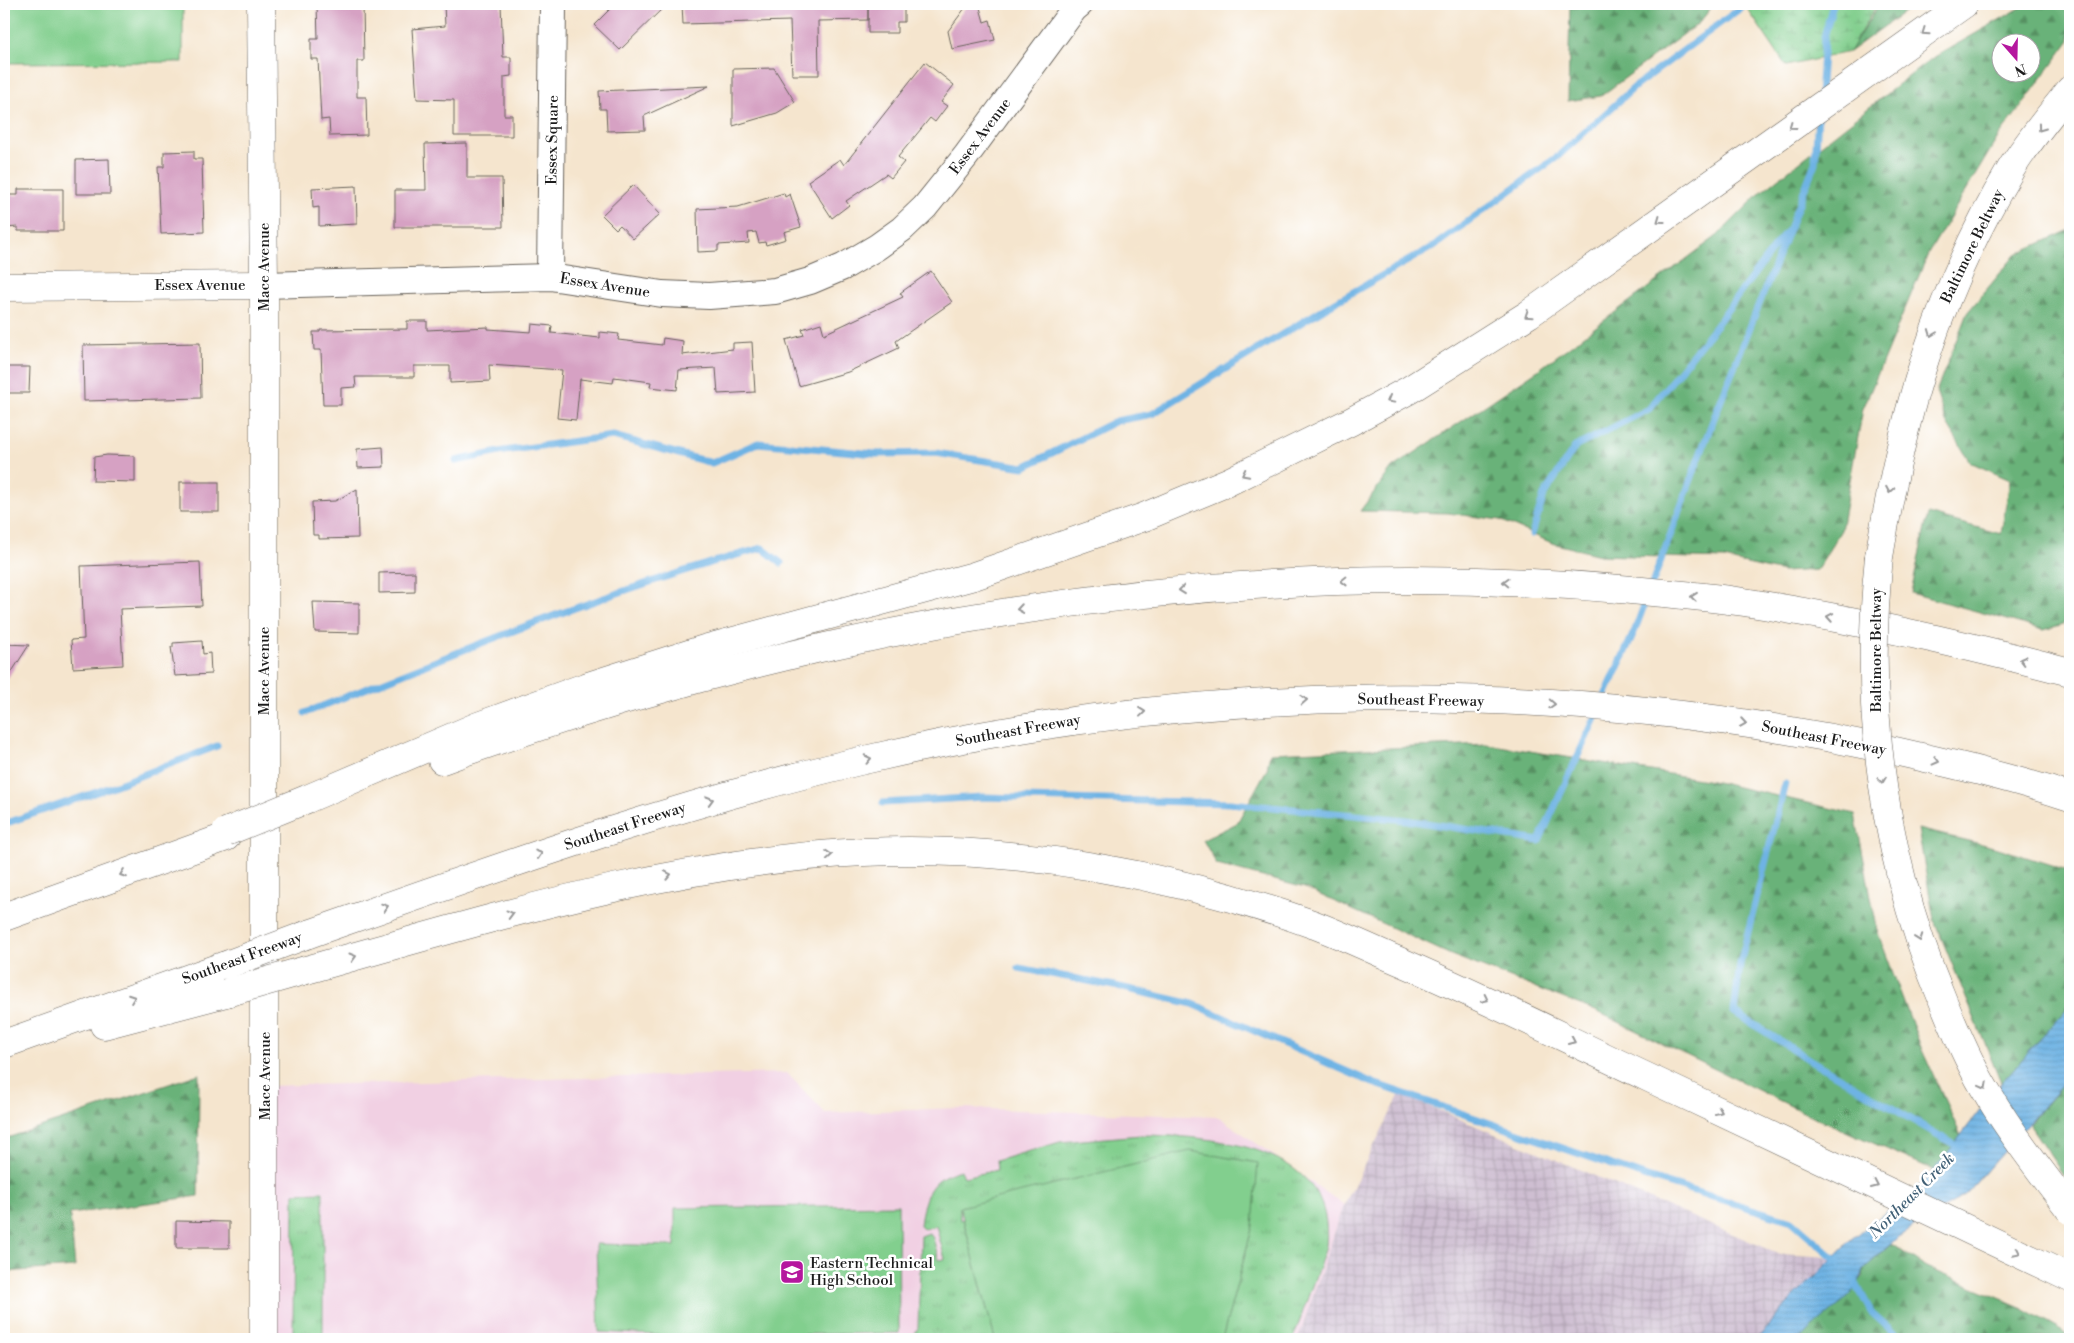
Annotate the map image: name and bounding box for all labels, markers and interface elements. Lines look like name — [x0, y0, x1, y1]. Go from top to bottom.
one-way arrow — [1921, 26, 1930, 35]
north arrow — [1992, 32, 2042, 82]
text: N — [2012, 59, 2028, 80]
street label: Essex Avenue — [945, 94, 1015, 178]
street label: Essex Square — [542, 95, 563, 185]
one-way arrow — [1789, 120, 1798, 128]
one-way arrow — [2038, 122, 2046, 131]
street label: Baltimore Beltway — [1936, 185, 2009, 307]
one-way arrow — [1656, 214, 1666, 223]
street label: Mace Avenue — [255, 223, 274, 311]
street label: Essex Avenue — [558, 269, 651, 302]
street label: Essex Avenue — [154, 276, 246, 295]
one-way arrow — [1524, 309, 1534, 318]
one-way arrow — [1928, 328, 1938, 337]
one-way arrow — [1386, 394, 1395, 404]
one-way arrow — [1241, 468, 1250, 478]
one-way arrow — [1886, 485, 1896, 494]
one-way arrow — [1340, 576, 1348, 586]
one-way arrow — [1502, 577, 1510, 587]
one-way arrow — [1178, 584, 1186, 595]
street label: Baltimore Beltway — [1867, 587, 1886, 713]
one-way arrow — [1689, 591, 1697, 602]
one-way arrow — [1016, 603, 1024, 614]
one-way arrow — [1826, 613, 1835, 623]
street label: Mace Avenue — [255, 627, 274, 715]
one-way arrow — [2019, 655, 2028, 666]
street label: Southeast Freeway — [1358, 690, 1485, 711]
one-way arrow — [1301, 695, 1309, 706]
one-way arrow — [1548, 698, 1556, 709]
one-way arrow — [1139, 707, 1147, 718]
street label: Southeast Freeway — [954, 710, 1083, 751]
street label: Southeast Freeway — [1760, 717, 1889, 760]
one-way arrow — [1738, 718, 1747, 728]
one-way arrow — [863, 754, 872, 765]
one-way arrow — [1932, 755, 1941, 766]
one-way arrow — [1876, 776, 1887, 784]
one-way arrow — [706, 795, 714, 805]
street label: Southeast Freeway — [562, 798, 689, 855]
one-way arrow — [825, 849, 833, 860]
one-way arrow — [534, 850, 542, 860]
one-way arrow — [119, 868, 128, 878]
one-way arrow — [663, 871, 672, 881]
one-way arrow — [381, 903, 389, 913]
one-way arrow — [505, 910, 513, 920]
street label: Southeast Freeway — [179, 928, 306, 989]
one-way arrow — [1913, 933, 1923, 941]
one-way arrow — [349, 952, 358, 963]
one-way arrow — [1479, 993, 1488, 1003]
one-way arrow — [127, 994, 136, 1004]
street label: Mace Avenue — [256, 1032, 275, 1120]
one-way arrow — [1567, 1035, 1576, 1045]
one-way arrow — [1978, 1081, 1988, 1090]
one-way arrow — [1714, 1105, 1723, 1115]
water label: Northeast Creek — [1864, 1149, 1959, 1243]
one-way arrow — [1870, 1179, 1879, 1190]
one-way arrow — [2012, 1246, 2021, 1256]
place label: Eastern Technical High School — [810, 1254, 933, 1290]
school or university icon: Eastern Technical High School — [779, 1259, 805, 1285]

